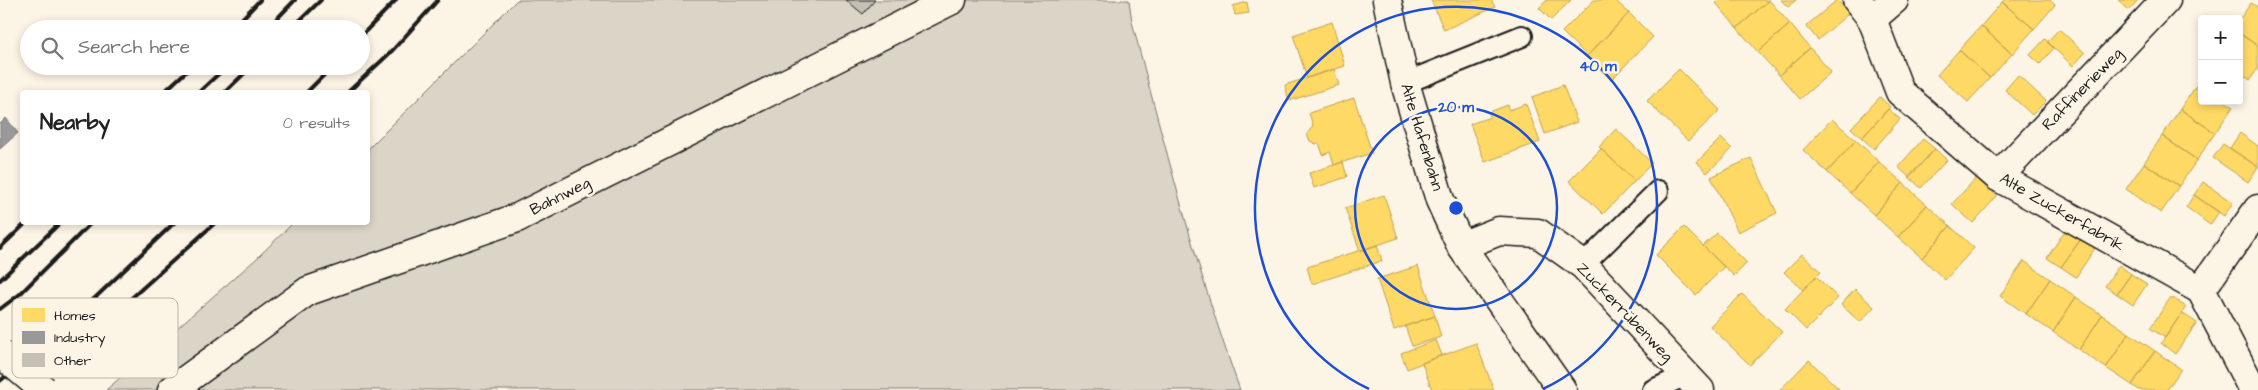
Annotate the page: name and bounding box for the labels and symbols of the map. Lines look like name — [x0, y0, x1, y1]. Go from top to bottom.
street label: Raffinerieweg — [2037, 43, 2128, 136]
text: 40 m — [1579, 56, 1617, 77]
street label: Alte Hafenbahn — [1395, 81, 1449, 193]
text: 20 m — [1437, 97, 1474, 118]
street label: Alte Zuckerfabrik — [1996, 167, 2128, 257]
street label: Bahnweg — [526, 171, 595, 222]
centre of rings — [1447, 199, 1465, 217]
street label: Zuckerrübenweg — [1571, 257, 1678, 367]
legend — [12, 298, 178, 378]
text: Homes — [54, 306, 96, 326]
text: Industry — [54, 328, 106, 348]
text: Other — [54, 351, 92, 371]

